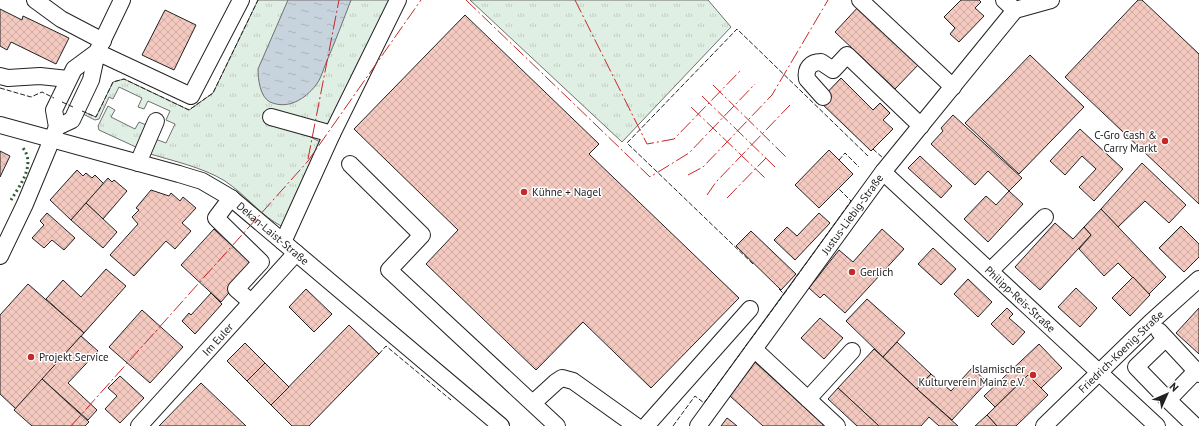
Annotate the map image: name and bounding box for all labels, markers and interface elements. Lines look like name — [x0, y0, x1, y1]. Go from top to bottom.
place label: C-Gro Cash & Carry Markt — [1094, 128, 1157, 155]
marker: C-Gro Cash & Carry Markt — [1160, 136, 1170, 146]
street label: Justus-Liebig-Straße — [818, 171, 886, 258]
place label: Kühne + Nagel — [532, 185, 602, 199]
marker: Kühne + Nagel — [519, 187, 529, 197]
street label: Dekan-Laist-Straße — [234, 199, 312, 268]
street label: Philipp-Reis-Straße — [982, 263, 1059, 336]
place label: Gerlich — [860, 265, 893, 279]
marker: Gerlich — [847, 267, 857, 277]
street label: Friedrich-Koenig-Straße — [1075, 307, 1167, 396]
street label: Im Euler — [199, 320, 236, 359]
place label: Projekt Service — [39, 350, 109, 364]
marker: Projekt Service — [26, 352, 36, 362]
place label: Islamischer Kulturverein Mainz e.V. — [919, 362, 1025, 389]
marker: Islamischer Kulturverein Mainz e.V. — [1028, 370, 1038, 380]
north arrow — [1147, 374, 1187, 414]
text: N — [1167, 379, 1182, 394]

